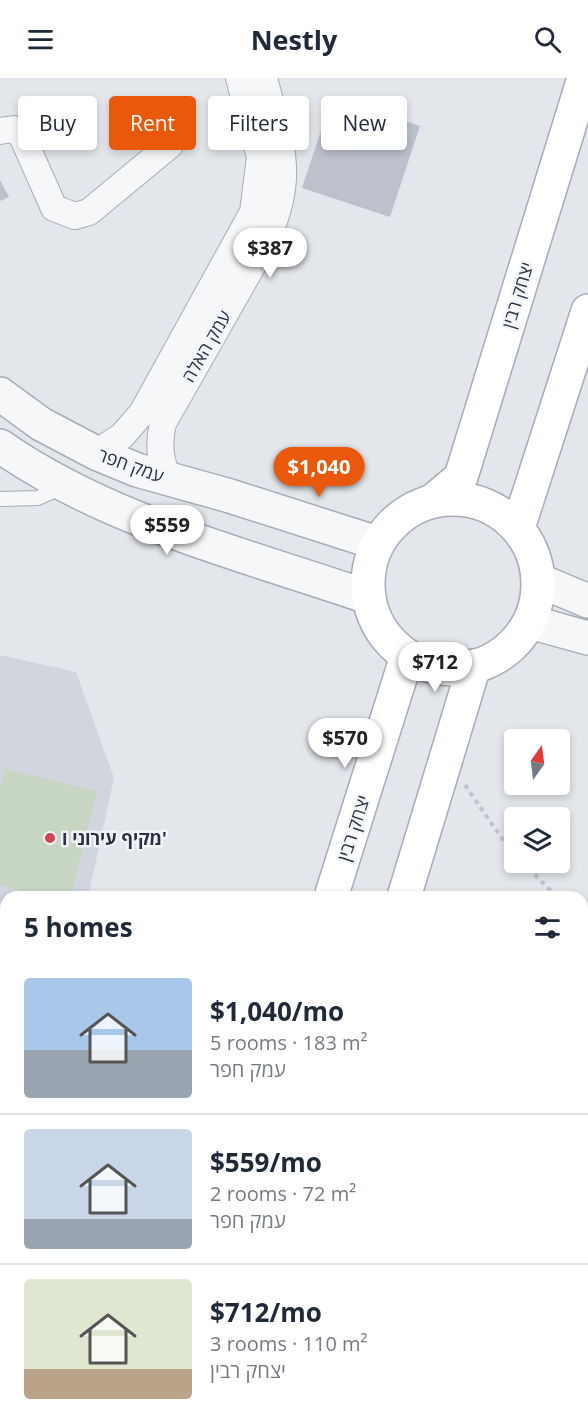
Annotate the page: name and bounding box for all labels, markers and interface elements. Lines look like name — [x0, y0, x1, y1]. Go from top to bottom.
text: Nestly — [251, 21, 337, 58]
icon: menu — [24, 23, 57, 56]
icon: search — [531, 23, 564, 56]
chip: Buy — [18, 96, 97, 150]
chip: Rent — [109, 96, 196, 150]
chip: Filters — [208, 96, 309, 150]
chip: New — [321, 96, 407, 150]
pin: $387 — [234, 228, 306, 279]
text: $387 — [247, 234, 293, 261]
street label: יצחק רבין — [496, 259, 538, 331]
street label: עמק האלה — [176, 305, 236, 386]
street label: עמק חפר — [95, 442, 167, 488]
pin: $1,040 — [270, 447, 368, 498]
text: $1,040 — [288, 453, 350, 480]
pin: $559 — [131, 505, 203, 556]
text: $559 — [144, 511, 190, 538]
pin: $712 — [399, 642, 471, 693]
text: $712 — [412, 648, 458, 675]
pin: $570 — [309, 718, 381, 769]
text: $570 — [322, 724, 368, 751]
north arrow — [504, 729, 570, 795]
map controls — [504, 729, 570, 873]
street label: יצחק רבין — [331, 792, 375, 864]
button: layers — [504, 807, 570, 873]
place label: מקיף עירוני ו' — [62, 826, 167, 850]
marker: מקיף עירוני ו' — [43, 831, 57, 845]
text: 5 homes — [24, 909, 133, 945]
icon: filters — [531, 911, 564, 944]
text: $1,040/mo — [210, 993, 344, 1029]
icon: home — [72, 1002, 144, 1074]
text: 5 rooms · 183 m² — [210, 1029, 368, 1056]
text: עמק חפר — [210, 1056, 286, 1083]
text: $559/mo — [210, 1144, 322, 1180]
icon: home — [72, 1153, 144, 1225]
text: 2 rooms · 72 m² — [210, 1180, 356, 1207]
text: עמק חפר — [210, 1207, 286, 1234]
text: $712/mo — [210, 1294, 322, 1330]
icon: home — [72, 1303, 144, 1375]
text: 3 rooms · 110 m² — [210, 1330, 368, 1357]
text: יצחק רבין — [210, 1357, 286, 1384]

